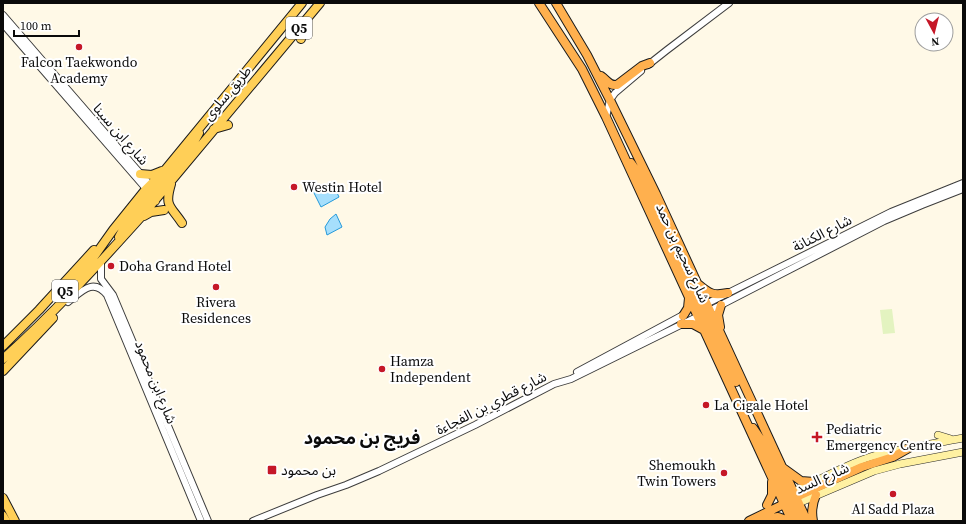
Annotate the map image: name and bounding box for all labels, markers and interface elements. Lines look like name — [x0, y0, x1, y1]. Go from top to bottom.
scale bar — [14, 12, 79, 38]
north arrow — [914, 12, 954, 52]
road number: Q5 — [286, 17, 312, 39]
text: 100 m — [20, 18, 52, 34]
text: N — [930, 33, 940, 49]
marker: Falcon Taekwondo Academy — [74, 42, 84, 52]
place label: Falcon Taekwondo Academy — [21, 52, 138, 88]
street label: طريق سلوى — [198, 61, 256, 125]
street label: شارع ابن سينا — [88, 99, 154, 170]
place label: Westin Hotel — [302, 177, 382, 197]
marker: Westin Hotel — [289, 182, 299, 192]
street label: شارع سحيم بن حمد — [650, 200, 715, 307]
street label: شارع الكنانة — [789, 210, 856, 257]
place label: Doha Grand Hotel — [119, 256, 231, 276]
marker: Doha Grand Hotel — [106, 261, 116, 271]
road number: Q5 — [52, 280, 78, 302]
marker: Rivera Residences — [211, 282, 221, 292]
place label: Rivera Residences — [181, 292, 251, 328]
street label: شارع ابن محمود — [129, 337, 182, 427]
place label: Hamza Independent — [390, 351, 471, 387]
marker: Hamza Independent — [377, 364, 387, 374]
street label: شارع قطري بن الفجاءة — [432, 366, 550, 441]
place label: La Cigale Hotel — [714, 395, 808, 415]
marker: La Cigale Hotel — [701, 400, 711, 410]
place label: Pediatric Emergency Centre — [826, 419, 942, 455]
district label: فريج بن محمود — [304, 425, 420, 451]
marker: Pediatric Emergency Centre — [811, 431, 823, 443]
place label: Shemoukh Twin Towers — [637, 455, 716, 491]
street label: شارع السد — [792, 457, 852, 500]
place label: بن محمود — [281, 460, 336, 480]
marker: بن محمود — [266, 464, 278, 476]
marker: Shemoukh Twin Towers — [719, 468, 729, 478]
marker: Al Sadd Plaza — [888, 489, 898, 499]
place label: Al Sadd Plaza — [851, 499, 935, 519]

